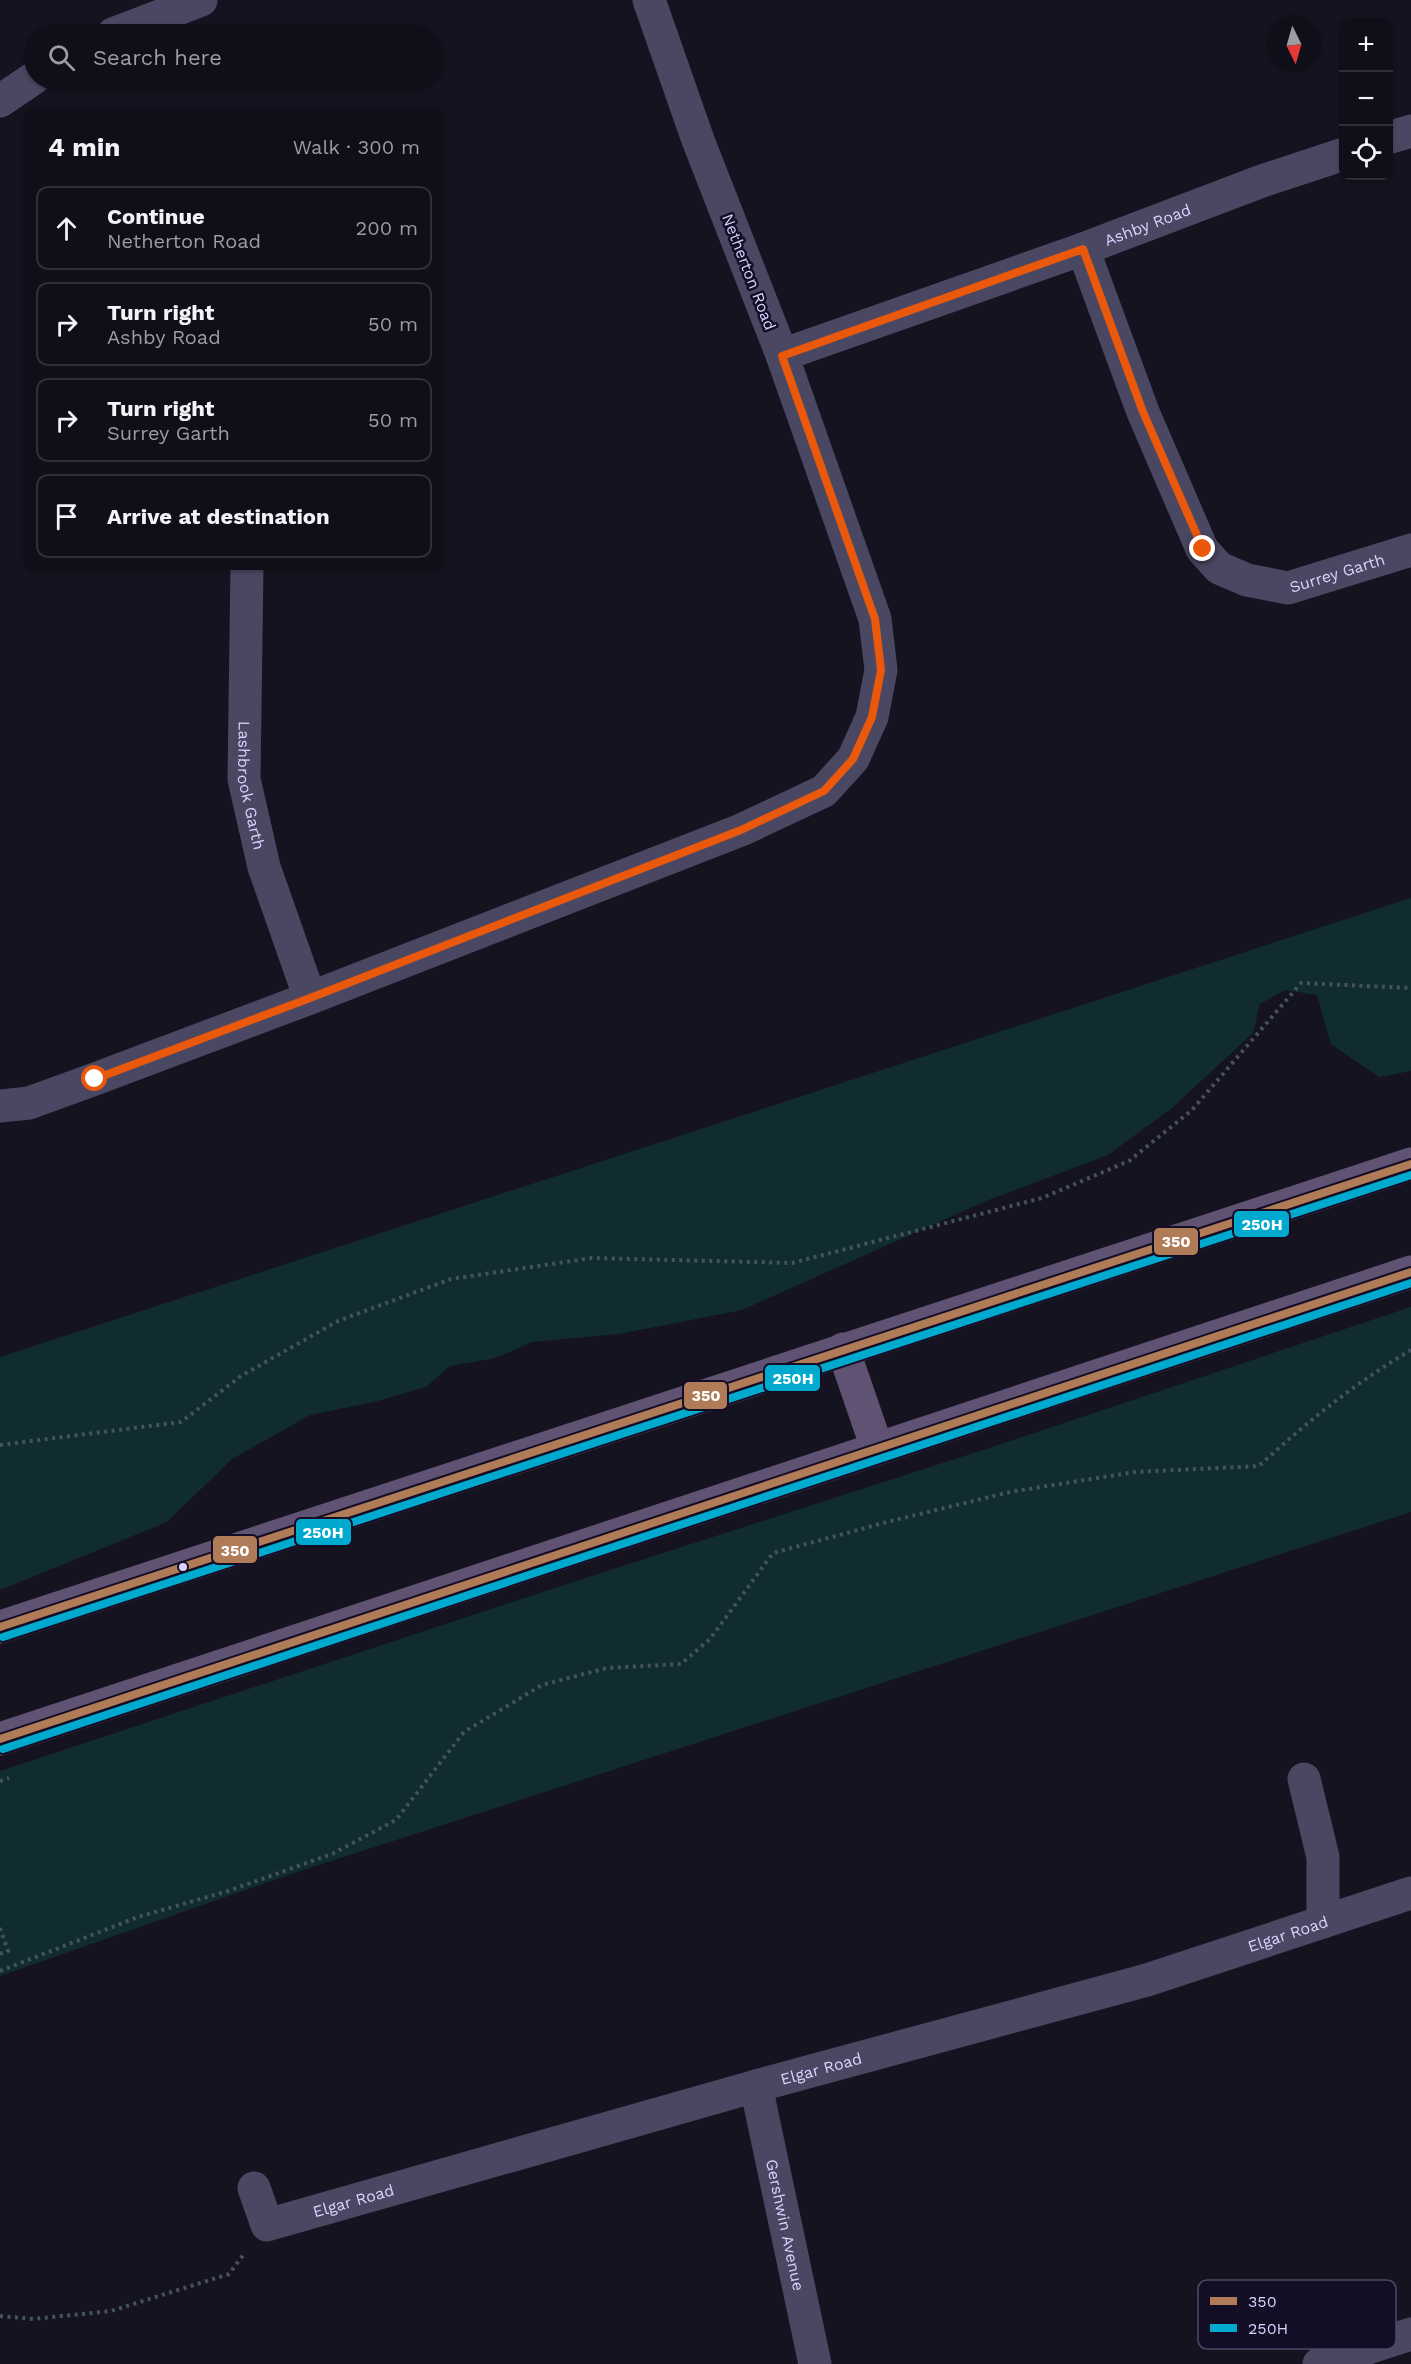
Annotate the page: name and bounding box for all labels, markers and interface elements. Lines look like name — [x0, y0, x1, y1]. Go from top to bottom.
north arrow — [1267, 18, 1321, 72]
map controls — [1339, 18, 1393, 180]
button: + — [1339, 18, 1393, 72]
search box — [24, 24, 444, 90]
icon: search — [45, 41, 78, 74]
text: Search here — [93, 45, 222, 70]
button: − — [1339, 72, 1393, 126]
button: locate — [1339, 126, 1393, 180]
text: 4 min — [48, 132, 120, 162]
text: Walk · 300 m — [293, 135, 420, 159]
street label: Ashby Road — [1101, 199, 1193, 250]
text: Continue — [107, 204, 205, 229]
street label: Netherton Road — [718, 211, 780, 333]
icon: ahead — [50, 212, 83, 245]
text: 200 m — [356, 216, 418, 240]
text: Netherton Road — [107, 229, 261, 253]
text: Turn right — [107, 300, 214, 325]
icon: right — [50, 308, 83, 341]
text: 50 m — [368, 312, 418, 336]
text: Ashby Road — [107, 325, 221, 349]
text: Turn right — [107, 396, 214, 421]
icon: right — [50, 404, 83, 437]
text: 50 m — [368, 408, 418, 432]
text: Surrey Garth — [107, 421, 230, 445]
icon: arrive — [50, 500, 83, 533]
text: Arrive at destination — [107, 504, 330, 529]
route end — [1189, 535, 1215, 561]
street label: Surrey Garth — [1287, 549, 1387, 596]
street label: Lashbrook Garth — [234, 721, 269, 851]
route start — [81, 1065, 107, 1091]
line badge: 250H — [1233, 1210, 1290, 1238]
text: 250H — [1241, 1215, 1283, 1234]
line badge: 350 — [1153, 1227, 1199, 1256]
text: 350 — [1161, 1232, 1191, 1251]
line badge: 250H — [764, 1364, 821, 1392]
text: 250H — [772, 1369, 814, 1388]
line badge: 350 — [683, 1381, 728, 1410]
text: 350 — [691, 1386, 721, 1405]
line badge: 250H — [295, 1518, 352, 1546]
text: 250H — [302, 1523, 344, 1542]
line badge: 350 — [212, 1535, 258, 1564]
text: 350 — [220, 1541, 250, 1560]
unlabelled marker — [177, 1561, 189, 1573]
street label: Elgar Road — [1245, 1912, 1330, 1956]
street label: Elgar Road — [778, 2048, 864, 2088]
street label: Gershwin Avenue — [762, 2157, 809, 2293]
street label: Elgar Road — [311, 2180, 396, 2221]
legend — [1198, 2280, 1396, 2349]
text: 350 — [1248, 2292, 1277, 2311]
text: 250H — [1248, 2319, 1288, 2338]

